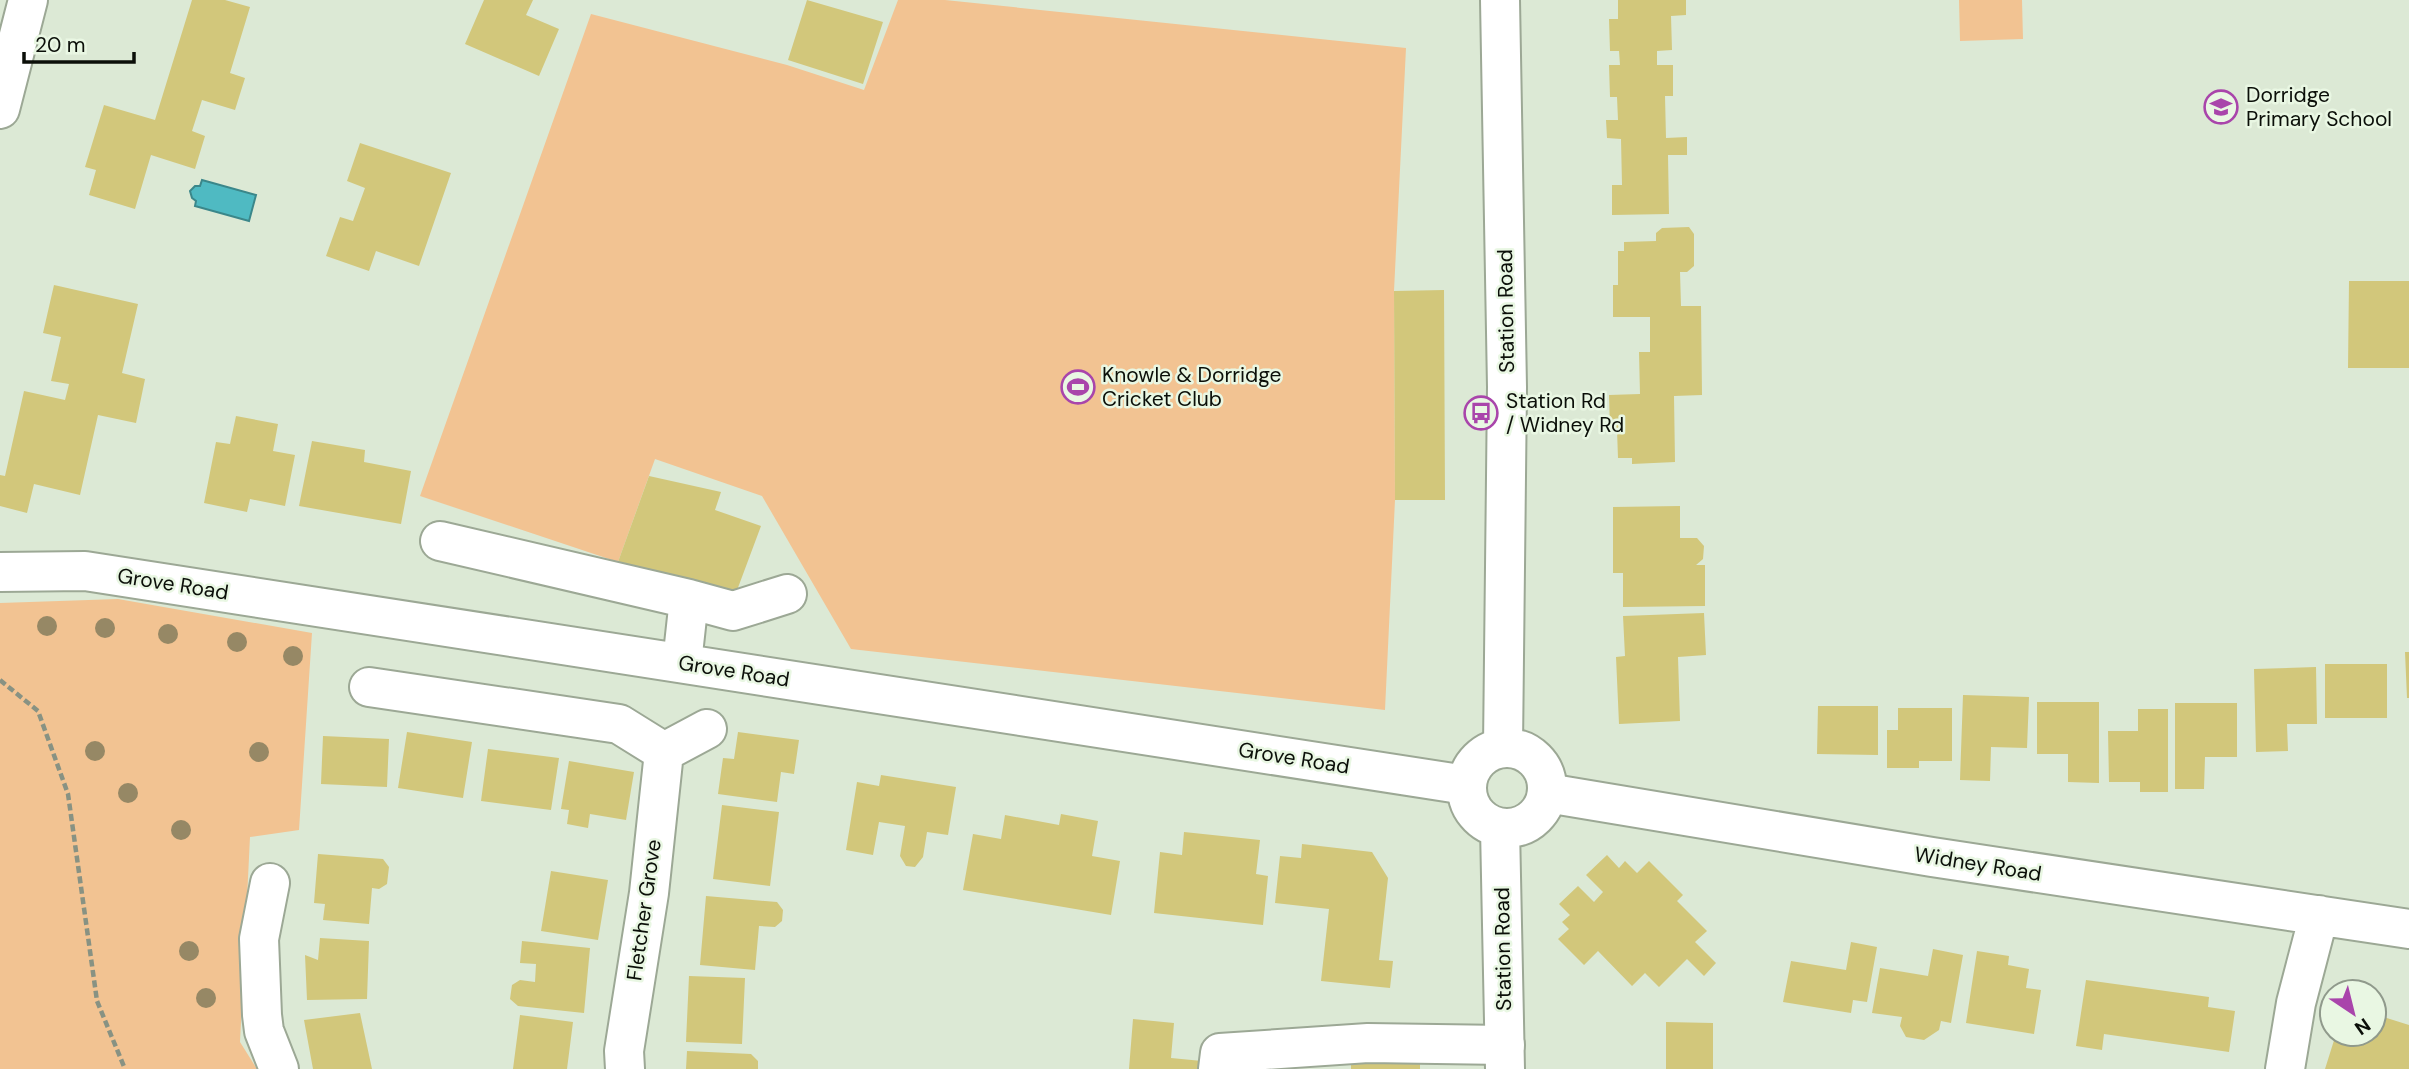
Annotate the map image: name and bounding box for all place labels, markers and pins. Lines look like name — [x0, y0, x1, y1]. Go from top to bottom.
place label: Dorridge Primary School — [2246, 81, 2392, 133]
school or university icon: Dorridge Primary School — [2202, 88, 2240, 126]
place label: Knowle & Dorridge Cricket Club — [1102, 361, 1282, 413]
sports icon: Knowle & Dorridge Cricket Club — [1059, 368, 1097, 406]
place label: Station Rd / Widney Rd — [1506, 387, 1624, 439]
bus stop icon: Station Rd / Widney Rd — [1462, 394, 1500, 432]

